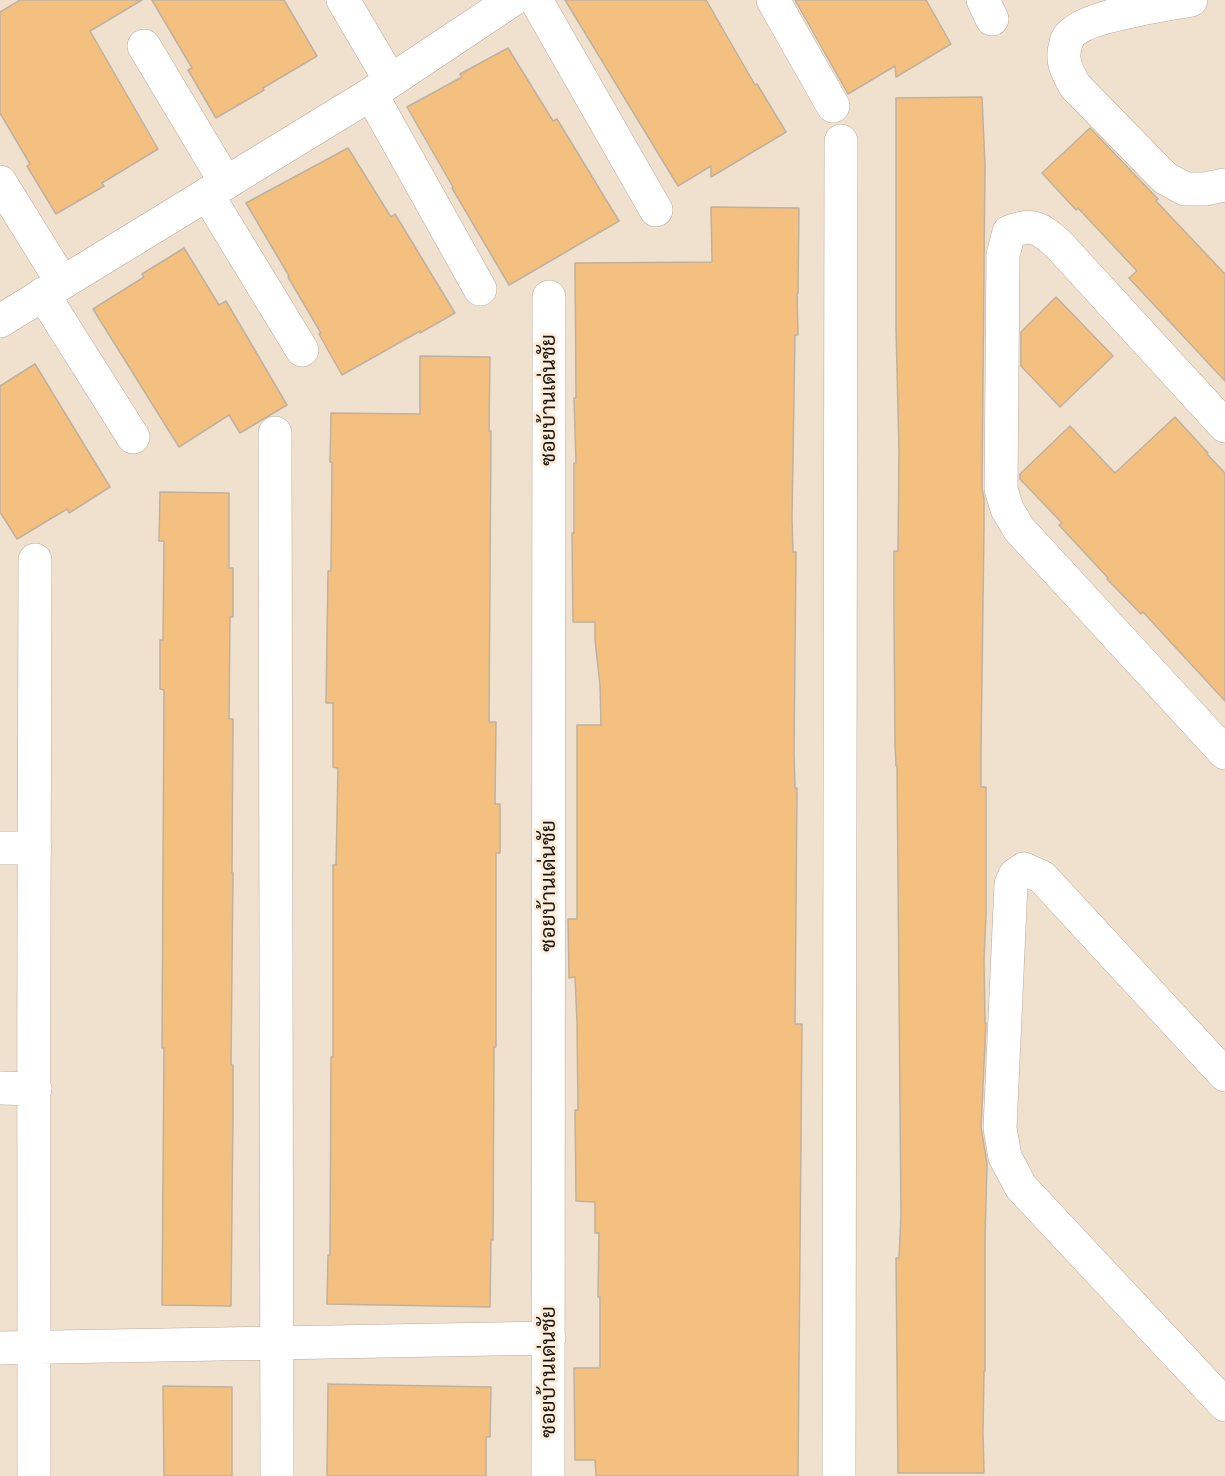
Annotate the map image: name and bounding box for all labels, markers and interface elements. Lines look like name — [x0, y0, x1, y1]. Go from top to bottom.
street label: ซอยบ้านเด่นชัย — [536, 334, 562, 466]
street label: ซอยบ้านเด่นชัย — [536, 820, 562, 952]
street label: ซอยบ้านเด่นชัย — [536, 1306, 562, 1438]

